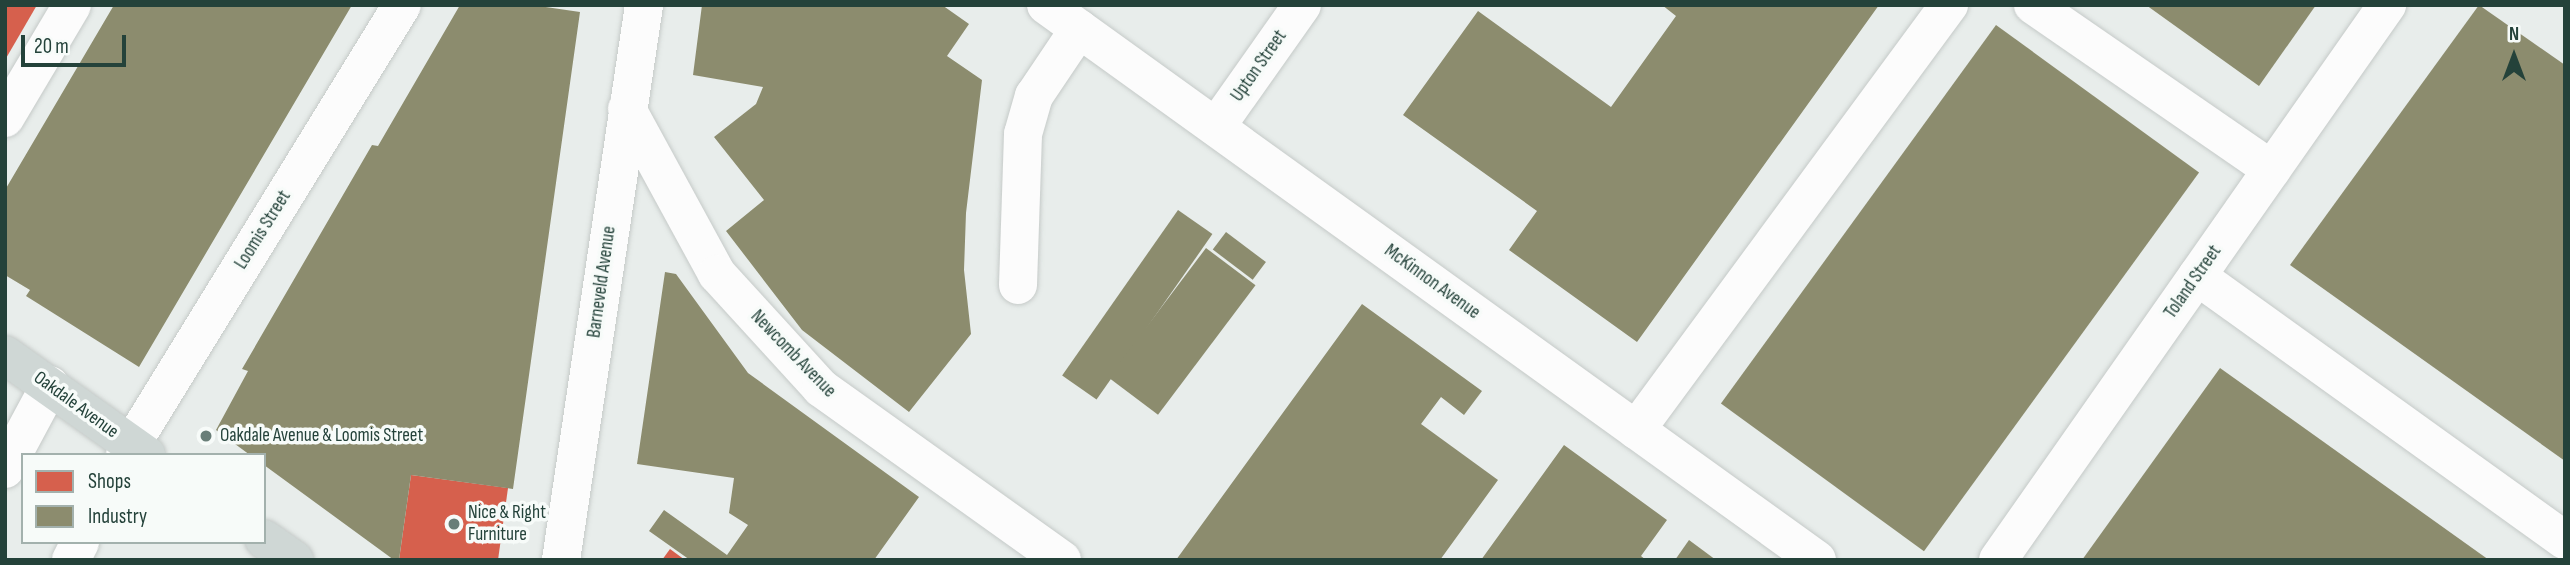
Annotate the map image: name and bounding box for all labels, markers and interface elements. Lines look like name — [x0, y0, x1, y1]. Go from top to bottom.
scale bar — [24, 21, 130, 65]
north arrow — [2479, 21, 2549, 91]
text: N — [2509, 23, 2519, 46]
street label: Upton Street — [1226, 26, 1292, 106]
text: 20 m — [34, 34, 69, 59]
street label: Loomis Street — [230, 187, 296, 273]
street label: Barneveld Avenue — [583, 225, 621, 339]
street label: McKinnon Avenue — [1380, 240, 1484, 324]
street label: Toland Street — [2159, 241, 2227, 323]
street label: Newcomb Avenue — [746, 306, 840, 402]
street label: Oakdale Avenue — [29, 367, 123, 443]
place label: Oakdale Avenue & Loomis Street — [220, 425, 423, 447]
marker: Oakdale Avenue & Loomis Street — [198, 428, 214, 444]
legend — [21, 453, 266, 544]
text: Shops — [88, 469, 131, 494]
place label: Nice & Right Furniture — [468, 502, 546, 546]
text: Industry — [88, 504, 147, 529]
marker: Nice & Right Furniture — [446, 516, 462, 532]

